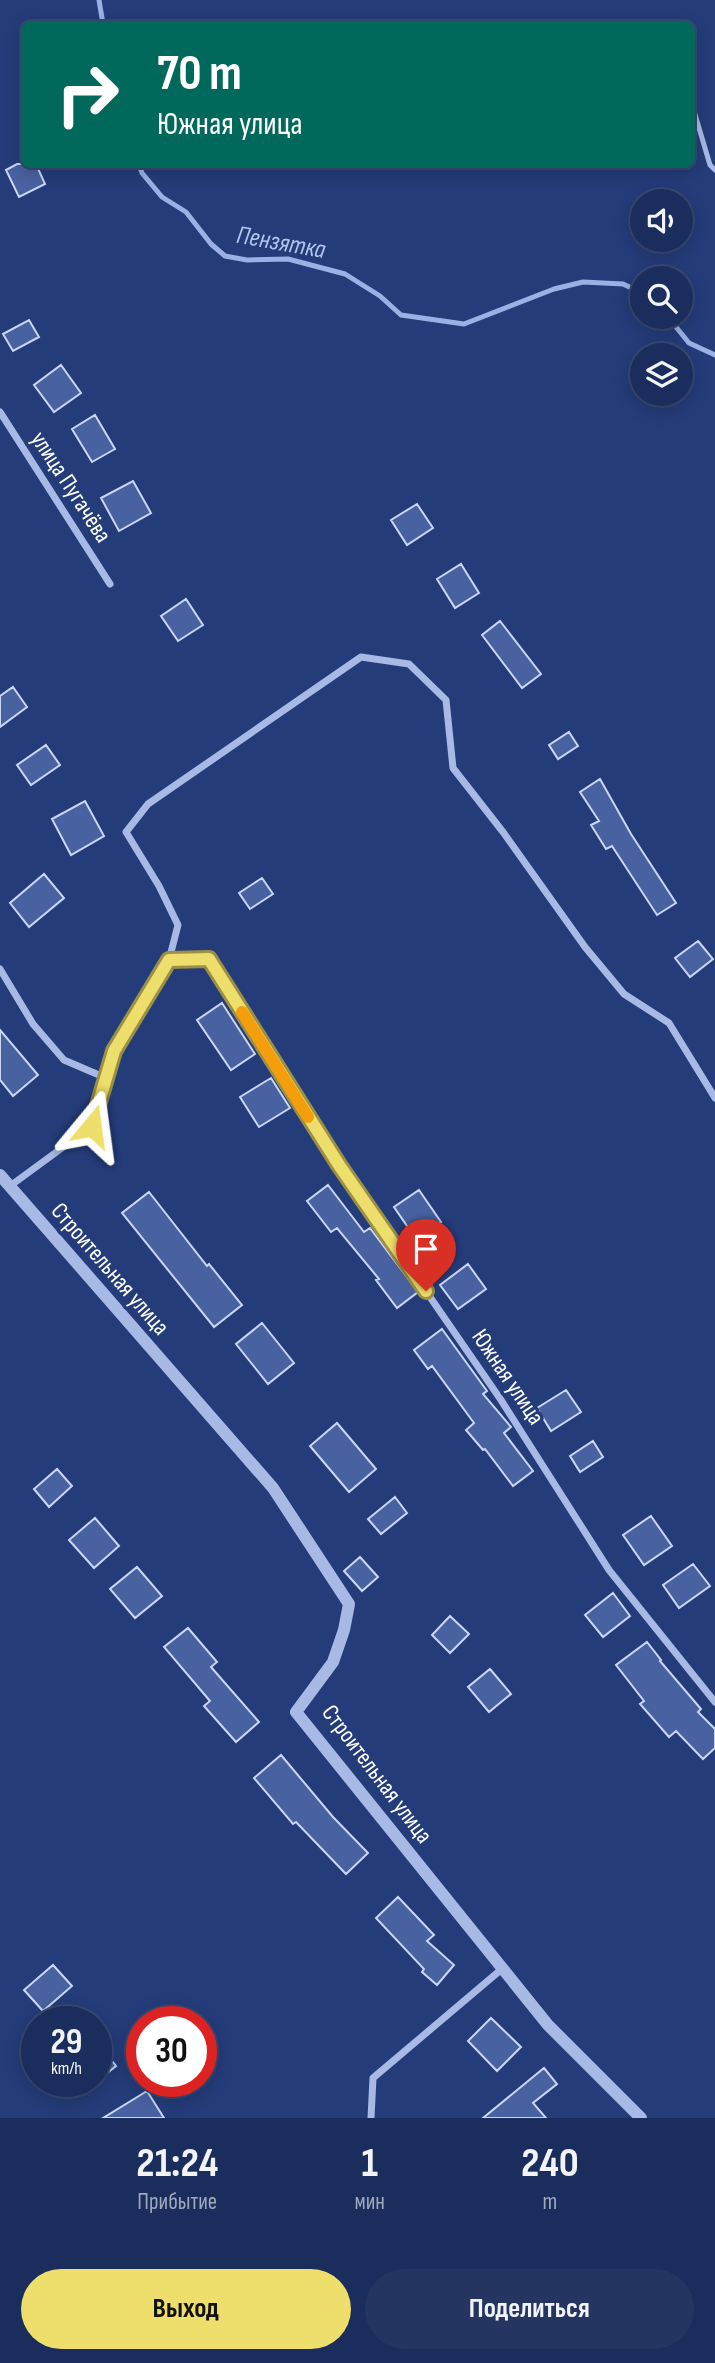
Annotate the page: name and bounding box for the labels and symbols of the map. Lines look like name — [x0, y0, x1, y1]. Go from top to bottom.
water label: Пензятка — [234, 220, 328, 266]
street label: улица Пугачёва — [24, 426, 118, 548]
position arrow — [55, 1089, 129, 1163]
street label: Строительная улица — [45, 1197, 175, 1341]
pin — [396, 1219, 456, 1291]
street label: Южная улица — [465, 1324, 551, 1430]
street label: Строительная улица — [315, 1699, 439, 1849]
speed limit sign: 30 — [126, 2006, 217, 2097]

